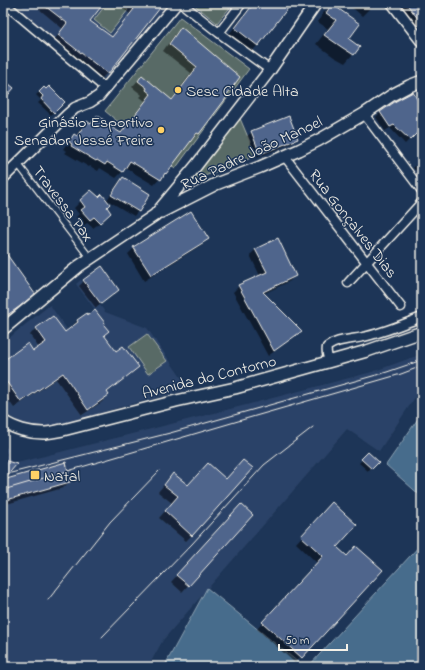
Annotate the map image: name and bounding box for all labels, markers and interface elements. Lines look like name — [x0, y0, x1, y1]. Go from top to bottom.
place label: Sesc Cidade Alta — [186, 80, 299, 104]
marker: Sesc Cidade Alta — [173, 85, 183, 95]
street label: Rua Padre João Manoel — [177, 110, 327, 197]
place label: Ginásio Esportivo Senador Jessé Freire — [14, 111, 154, 153]
marker: Ginásio Esportivo Senador Jessé Freire — [156, 125, 166, 135]
street label: Travessa Pax — [26, 161, 99, 247]
street label: Rua Gonçalves Dias — [302, 165, 403, 284]
street label: Avenida do Contorno — [140, 350, 279, 406]
place label: Natal — [44, 465, 80, 489]
marker: Natal — [29, 469, 41, 481]
scale bar — [279, 626, 347, 652]
text: 50 m — [285, 632, 309, 650]

